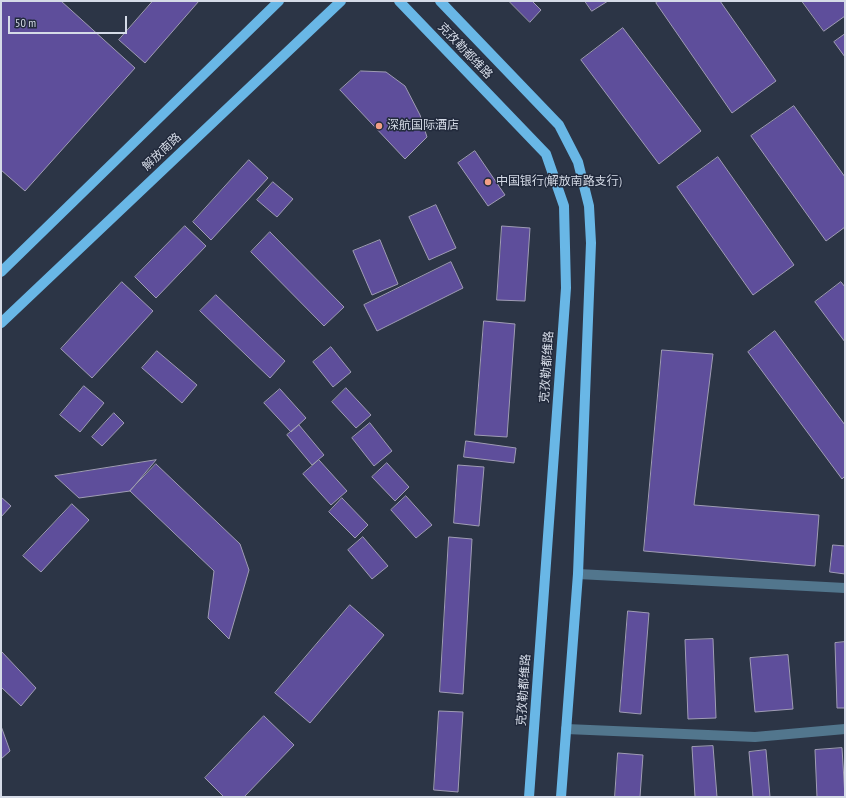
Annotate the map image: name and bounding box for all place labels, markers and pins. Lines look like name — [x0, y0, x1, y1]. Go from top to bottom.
place label: 深航国际酒店 — [387, 119, 459, 133]
marker: 深航国际酒店 — [374, 121, 384, 131]
place label: 中国银行(解放南路支行) — [496, 175, 622, 189]
marker: 中国银行(解放南路支行) — [483, 177, 493, 187]

